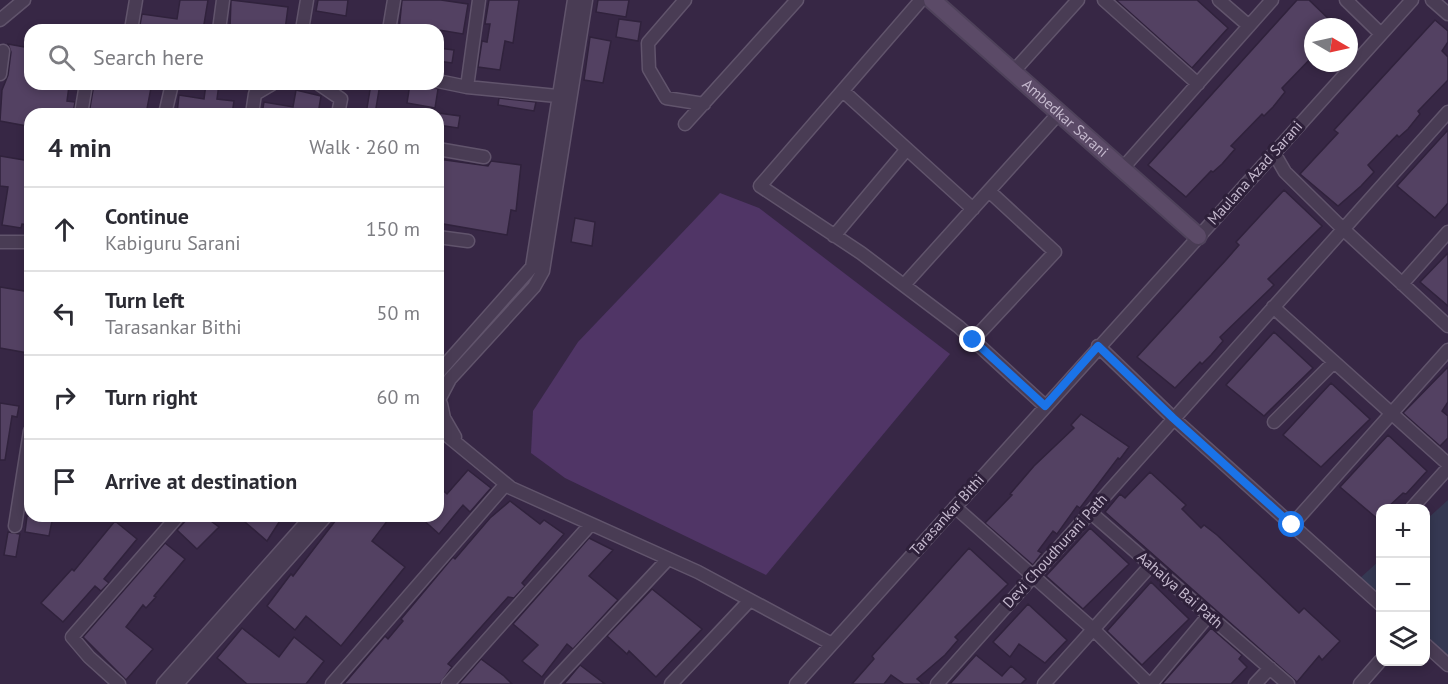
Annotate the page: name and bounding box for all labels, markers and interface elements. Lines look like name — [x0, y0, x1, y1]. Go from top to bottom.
north arrow — [1304, 18, 1358, 72]
search box — [24, 24, 444, 90]
icon: search — [45, 41, 78, 74]
text: Search here — [93, 43, 204, 71]
street label: Ambedkar Sarani — [1018, 75, 1112, 161]
street label: Maulana Azad Sarani — [1203, 117, 1306, 229]
text: 4 min — [48, 131, 111, 164]
text: Walk · 260 m — [309, 134, 420, 160]
text: Continue — [105, 202, 189, 230]
icon: ahead — [48, 213, 81, 246]
text: 150 m — [366, 216, 420, 242]
text: Kabiguru Sarani — [105, 230, 241, 256]
text: Turn left — [105, 286, 185, 314]
icon: left — [48, 297, 81, 330]
text: 50 m — [377, 300, 420, 326]
text: Tarasankar Bithi — [105, 314, 242, 340]
route end — [959, 326, 985, 352]
icon: right — [48, 381, 81, 414]
text: Turn right — [105, 383, 197, 411]
text: 60 m — [377, 384, 420, 410]
icon: arrive — [48, 465, 81, 498]
text: Arrive at destination — [105, 467, 297, 495]
street label: Tarasankar Bithi — [905, 470, 988, 559]
street label: Devi Choudhurani Path — [998, 490, 1111, 612]
map controls — [1376, 504, 1430, 666]
button: + — [1376, 504, 1430, 558]
route start — [1278, 511, 1304, 537]
street label: Aahalya Bai Path — [1134, 547, 1227, 632]
button: − — [1376, 558, 1430, 612]
button: layers — [1376, 612, 1430, 666]

